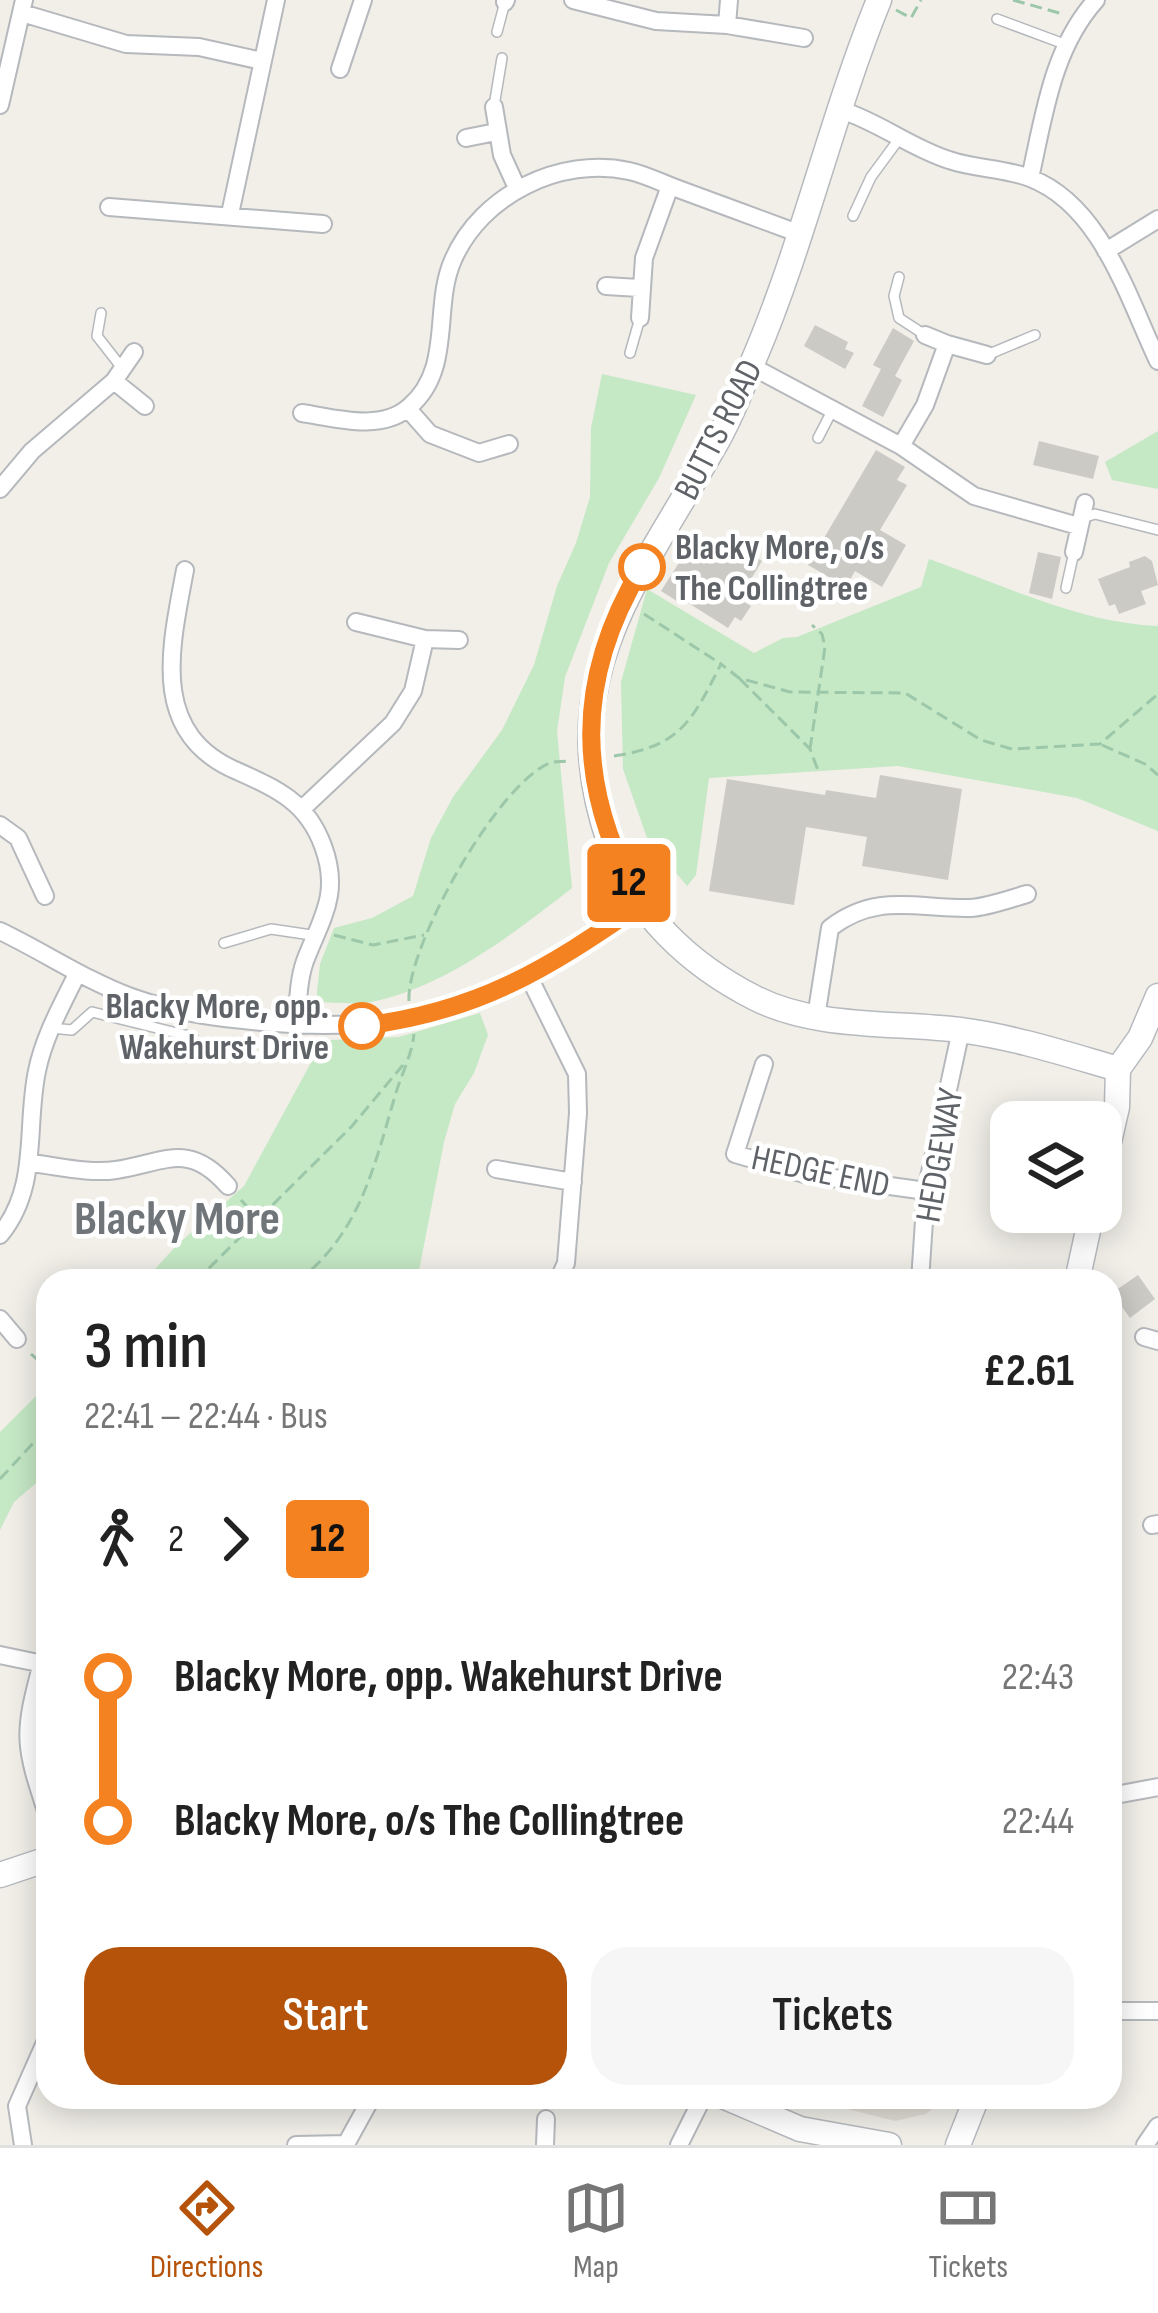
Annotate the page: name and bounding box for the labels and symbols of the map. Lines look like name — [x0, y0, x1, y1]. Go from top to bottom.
street label: BUTTS ROAD — [666, 353, 773, 507]
place label: Blacky More, o/s The Collingtree — [675, 527, 884, 611]
marker: Blacky More, o/s The Collingtree — [620, 545, 664, 589]
line badge: 12 — [575, 844, 683, 922]
place label: Blacky More, opp. Wakehurst Drive — [105, 986, 329, 1070]
marker: Blacky More, opp. Wakehurst Drive — [340, 1004, 384, 1048]
street label: HEDGEWAY — [908, 1085, 973, 1226]
street label: HEDGE END — [747, 1137, 894, 1208]
district label: Blacky More — [74, 1191, 280, 1248]

